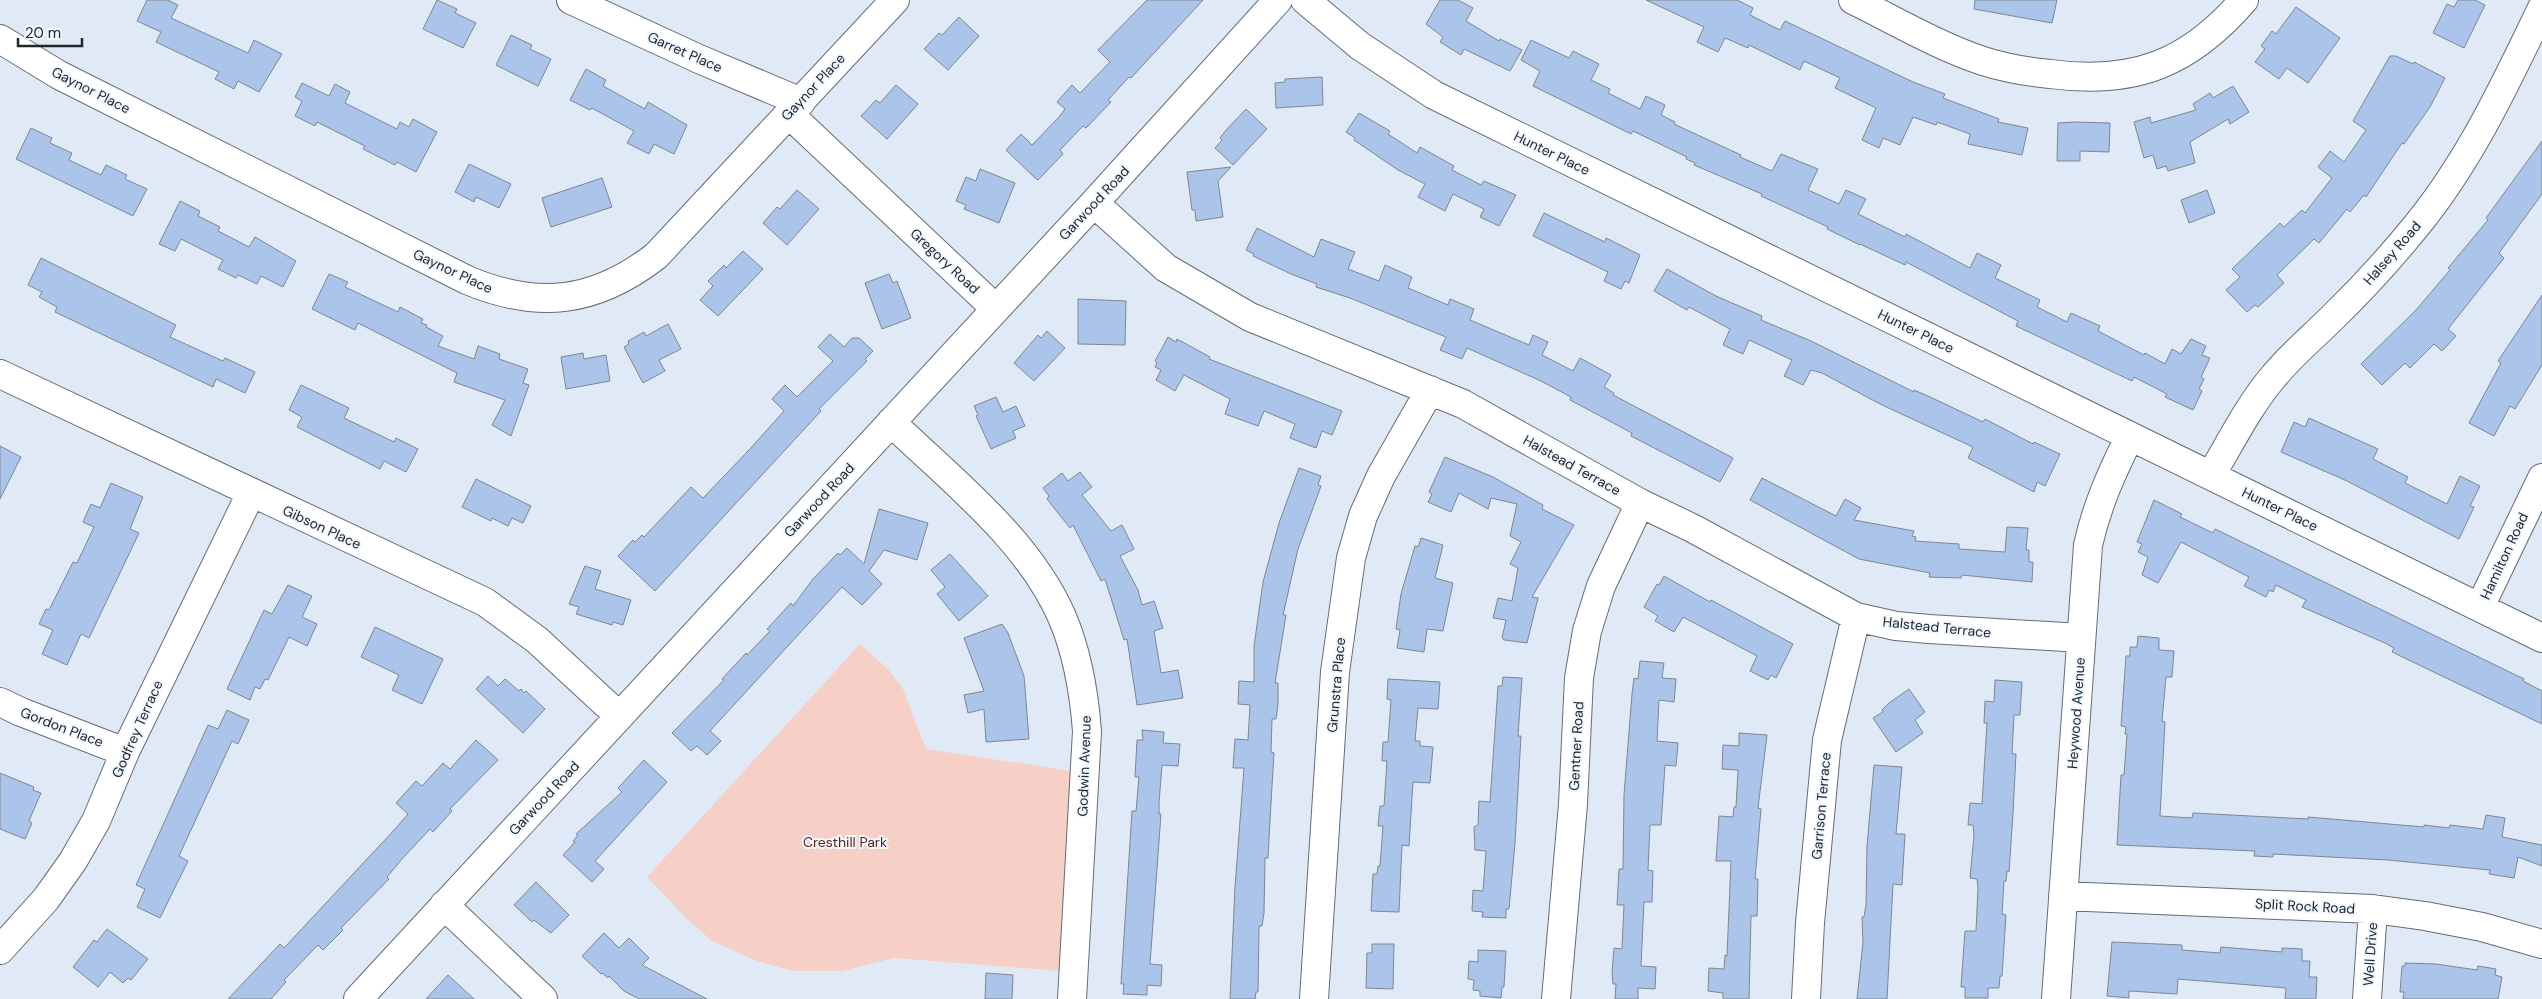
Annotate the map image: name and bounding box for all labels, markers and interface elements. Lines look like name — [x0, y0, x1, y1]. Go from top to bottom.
scale bar — [18, 15, 81, 47]
text: 20 m — [25, 23, 61, 43]
street label: Garret Place — [645, 27, 725, 77]
street label: Gaynor Place — [777, 49, 849, 125]
street label: Gaynor Place — [49, 62, 133, 118]
street label: Hunter Place — [1511, 127, 1593, 179]
street label: Garwood Road — [1055, 162, 1133, 244]
street label: Halsey Road — [2359, 217, 2425, 289]
street label: Gregory Road — [906, 224, 984, 298]
street label: Gaynor Place — [410, 245, 496, 297]
street label: Hunter Place — [1875, 305, 1957, 357]
street label: Halstead Terrace — [1520, 431, 1624, 499]
street label: Garwood Road — [780, 459, 858, 541]
street label: Hunter Place — [2239, 483, 2321, 535]
street label: Gibson Place — [280, 501, 364, 553]
street label: Hamilton Road — [2476, 510, 2532, 602]
street label: Halstead Terrace — [1882, 612, 1992, 642]
street label: Grunstra Place — [1323, 637, 1349, 733]
street label: Heywood Avenue — [2063, 656, 2089, 770]
street label: Godfrey Terrace — [107, 677, 167, 781]
street label: Gentner Road — [1565, 701, 1587, 791]
street label: Gordon Place — [18, 703, 106, 751]
street label: Godwin Avenue — [1073, 715, 1095, 817]
street label: Garrison Terrace — [1807, 752, 1835, 860]
street label: Garwood Road — [505, 757, 583, 839]
park label: Cresthill Park — [803, 833, 887, 851]
street label: Split Rock Road — [2255, 894, 2355, 918]
street label: Well Drive — [2359, 921, 2381, 987]

